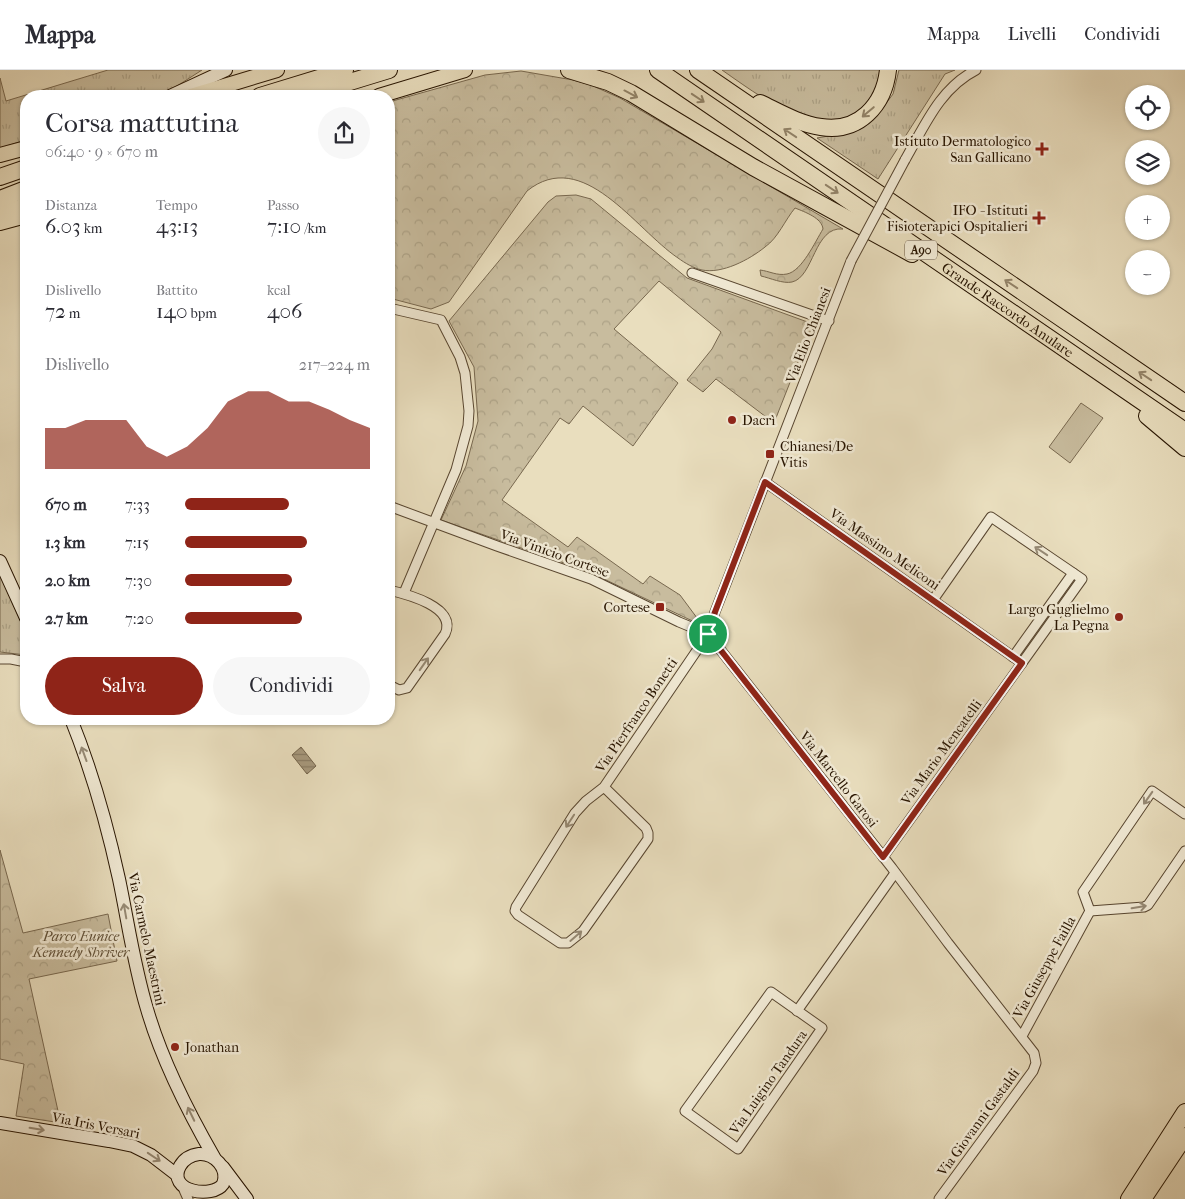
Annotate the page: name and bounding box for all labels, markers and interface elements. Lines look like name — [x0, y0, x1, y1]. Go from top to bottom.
text: Mappa — [25, 21, 95, 49]
text: Mappa — [927, 24, 980, 45]
text: Livelli — [1008, 24, 1056, 45]
text: Condividi — [1084, 24, 1160, 45]
map controls — [1125, 85, 1170, 295]
button: locate — [1125, 85, 1170, 130]
one-way arrow — [623, 89, 638, 99]
one-way arrow — [691, 92, 705, 103]
text: Corsa mattutina — [45, 106, 238, 139]
button: share — [318, 107, 370, 159]
one-way arrow — [862, 107, 875, 118]
one-way arrow — [783, 128, 797, 138]
place label: Istituto Dermatologico San Gallicano — [894, 133, 1031, 166]
button: layers — [1125, 140, 1170, 185]
text: 06:40 · 9 × 670 m — [45, 142, 158, 161]
marker: Istituto Dermatologico San Gallicano — [1035, 142, 1049, 156]
one-way arrow — [825, 184, 839, 194]
button: + — [1125, 195, 1170, 240]
text: Distanza — [45, 197, 97, 214]
text: Tempo — [156, 197, 198, 214]
text: Passo — [267, 197, 299, 214]
place label: IFO - Istituti Fisioterapici Ospitalieri — [887, 202, 1028, 235]
marker: IFO - Istituti Fisioterapici Ospitalieri — [1032, 211, 1046, 225]
text: 6.03 — [45, 214, 81, 238]
text: 43:13 — [156, 214, 198, 238]
text: 7:10 — [267, 214, 301, 238]
text: km — [81, 220, 102, 237]
text: /km — [301, 220, 326, 237]
road number: A90 — [905, 240, 937, 260]
button: − — [1125, 250, 1170, 295]
street label: Grande Raccordo Anulare — [938, 259, 1077, 361]
one-way arrow — [1004, 279, 1018, 289]
text: Dislivello — [45, 282, 101, 299]
text: Battito — [156, 282, 198, 299]
text: kcal — [267, 282, 291, 299]
street label: Via Elio Chianesi — [782, 285, 835, 387]
text: 72 — [45, 299, 66, 323]
text: 140 — [156, 299, 187, 323]
text: 406 — [267, 299, 302, 323]
text: m — [66, 305, 81, 322]
text: bpm — [187, 305, 217, 322]
text: Dislivello — [45, 355, 109, 374]
text: 217–224 m — [299, 355, 370, 374]
one-way arrow — [1138, 371, 1152, 381]
place label: Dacrì — [742, 412, 775, 429]
marker: Dacrì — [726, 414, 738, 426]
place label: Chianesi/De Vitis — [779, 438, 853, 471]
marker: Chianesi/De Vitis — [764, 448, 776, 460]
text: 670 m — [45, 495, 87, 514]
text: 7:33 — [125, 495, 150, 514]
street label: Via Massimo Meliconi — [825, 504, 943, 594]
street label: Via Vinicio Cortese — [497, 526, 612, 581]
text: 1.3 km — [45, 533, 85, 552]
text: 7:15 — [125, 533, 149, 552]
one-way arrow — [1035, 546, 1049, 556]
text: 2.0 km — [45, 571, 90, 590]
text: 7:30 — [125, 571, 152, 590]
place label: Cortese — [604, 599, 650, 616]
marker: Cortese — [654, 601, 666, 613]
place label: Largo Guglielmo La Pegna — [1008, 601, 1110, 634]
text: 2.7 km — [45, 609, 88, 628]
text: 7:20 — [125, 609, 154, 628]
marker: Largo Guglielmo La Pegna — [1113, 611, 1125, 623]
pin — [687, 613, 729, 655]
icon: arrive — [694, 620, 722, 648]
street label: Via Pierfranco Bonetti — [591, 655, 681, 777]
button: Salva — [45, 657, 203, 715]
button: Condividi — [213, 657, 370, 715]
one-way arrow — [419, 658, 429, 672]
street label: Via Mario Mencatelli — [897, 696, 985, 809]
street label: Via Marcello Garosi — [795, 727, 881, 831]
one-way arrow — [79, 747, 88, 762]
one-way arrow — [1143, 791, 1153, 805]
one-way arrow — [565, 814, 575, 828]
street label: Via Carmelo Maestrini — [124, 870, 169, 1007]
one-way arrow — [1130, 901, 1146, 911]
one-way arrow — [120, 903, 129, 919]
street label: Via Giuseppe Failla — [1009, 913, 1080, 1022]
park label: Parco Eunice Kennedy Shriver — [32, 928, 131, 961]
one-way arrow — [570, 930, 583, 942]
street label: Via Luigino Tandura — [725, 1026, 811, 1139]
place label: Jonathan — [184, 1039, 239, 1056]
marker: Jonathan — [169, 1041, 181, 1053]
street label: Via Giovanni Gastaldi — [933, 1065, 1023, 1180]
one-way arrow — [186, 1107, 196, 1122]
street label: Via Iris Versari — [49, 1108, 141, 1142]
one-way arrow — [29, 1124, 45, 1134]
one-way arrow — [147, 1151, 161, 1162]

